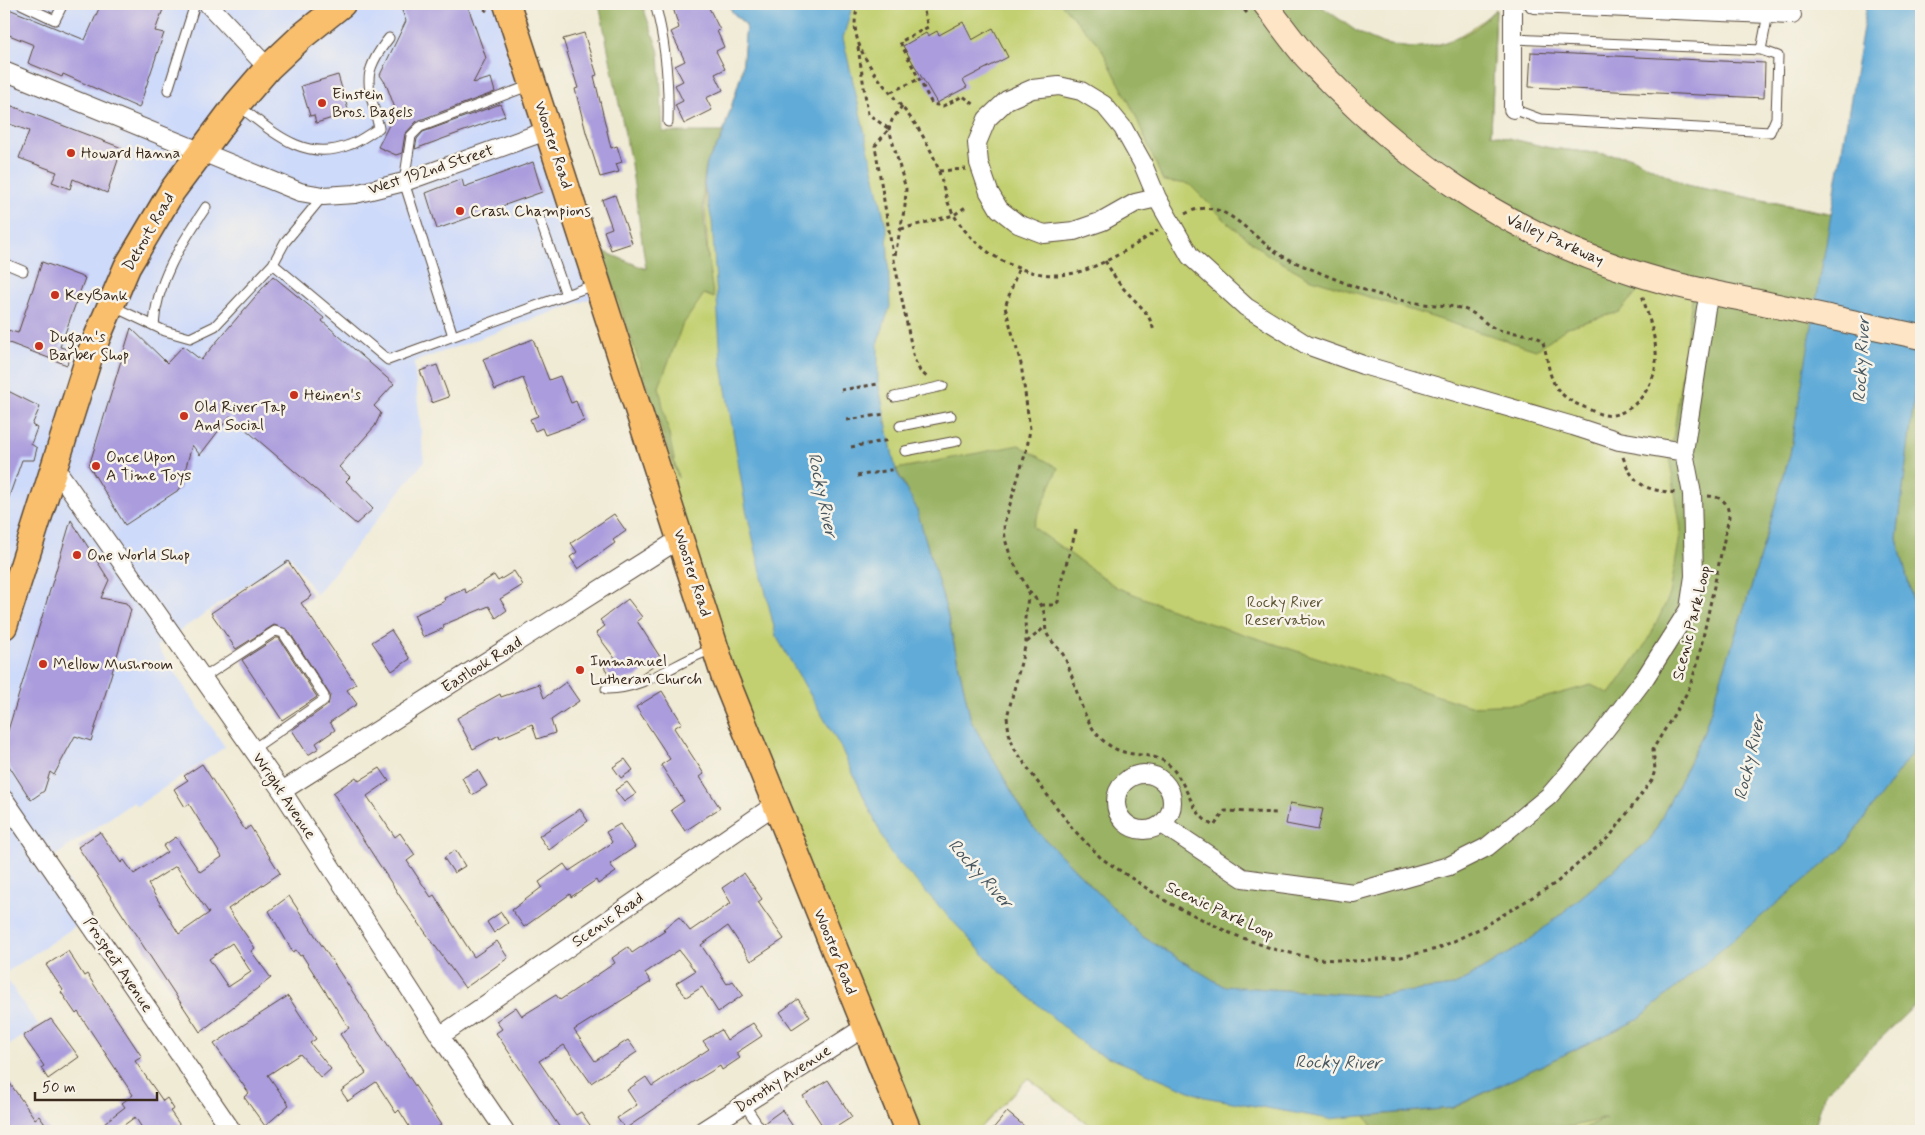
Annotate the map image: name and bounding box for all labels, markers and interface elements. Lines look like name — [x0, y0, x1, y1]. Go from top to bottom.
place label: Einstein Bros. Bagels — [332, 84, 413, 124]
marker: Einstein Bros. Bagels — [316, 97, 328, 109]
street label: Wooster Road — [529, 99, 577, 191]
street label: West 192nd Street — [366, 140, 497, 200]
place label: Howard Hanna — [81, 143, 181, 164]
marker: Howard Hanna — [65, 147, 77, 159]
street label: Detroit Road — [118, 189, 180, 275]
place label: Crash Champions — [470, 201, 591, 222]
marker: Crash Champions — [454, 205, 466, 217]
street label: Valley Parkway — [1503, 209, 1607, 271]
place label: KeyBank — [65, 285, 128, 306]
marker: KeyBank — [49, 289, 61, 301]
water label: Rocky River — [1848, 314, 1876, 404]
place label: Dugan's Barber Shop — [49, 327, 129, 366]
marker: Dugan's Barber Shop — [33, 340, 45, 352]
place label: Heinen's — [304, 385, 361, 406]
marker: Heinen's — [288, 389, 300, 401]
place label: Old River Tap And Social — [194, 397, 286, 436]
marker: Old River Tap And Social — [178, 410, 190, 422]
place label: Once Upon A Time Toys — [106, 447, 191, 486]
water label: Rocky River — [801, 450, 843, 542]
marker: Once Upon A Time Toys — [90, 460, 102, 472]
street label: Wooster Road — [668, 527, 716, 619]
place label: One World Shop — [87, 545, 190, 566]
marker: One World Shop — [71, 549, 83, 561]
street label: Scenic Park Loop — [1668, 563, 1716, 683]
park label: Rocky River Reservation — [1245, 592, 1325, 631]
street label: Eastlook Road — [438, 632, 526, 698]
place label: Immanuel Lutheran Church — [590, 651, 702, 690]
place label: Mellow Mushroom — [53, 654, 173, 675]
marker: Mellow Mushroom — [37, 658, 49, 670]
marker: Immanuel Lutheran Church — [574, 664, 586, 676]
water label: Rocky River — [1729, 711, 1772, 803]
street label: Wright Avenue — [247, 749, 321, 844]
water label: Rocky River — [942, 834, 1019, 916]
street label: Scenic Park Loop — [1162, 877, 1278, 945]
street label: Scenic Road — [568, 888, 648, 952]
street label: Wooster Road — [808, 906, 862, 998]
street label: Prospect Avenue — [78, 913, 158, 1017]
street label: Dorothy Avenue — [731, 1040, 835, 1118]
water label: Rocky River — [1295, 1050, 1384, 1076]
scale bar — [35, 1070, 158, 1102]
text: 50 m — [42, 1078, 76, 1098]

